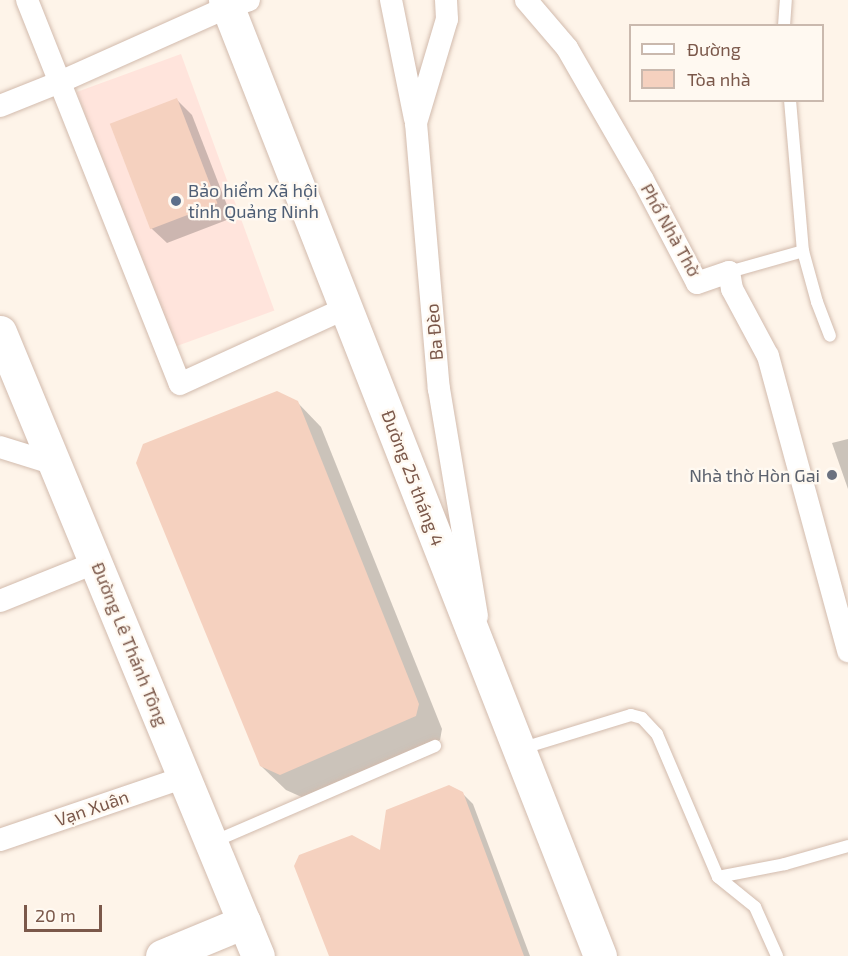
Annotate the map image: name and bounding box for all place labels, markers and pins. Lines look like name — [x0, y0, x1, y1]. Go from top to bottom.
place label: Bảo hiểm Xã hội tỉnh Quảng Ninh — [188, 180, 319, 222]
marker: Bảo hiểm Xã hội tỉnh Quảng Ninh — [169, 194, 183, 208]
place label: Nhà thờ Hòn Gai — [689, 464, 820, 486]
marker: Nhà thờ Hòn Gai — [825, 468, 839, 482]

